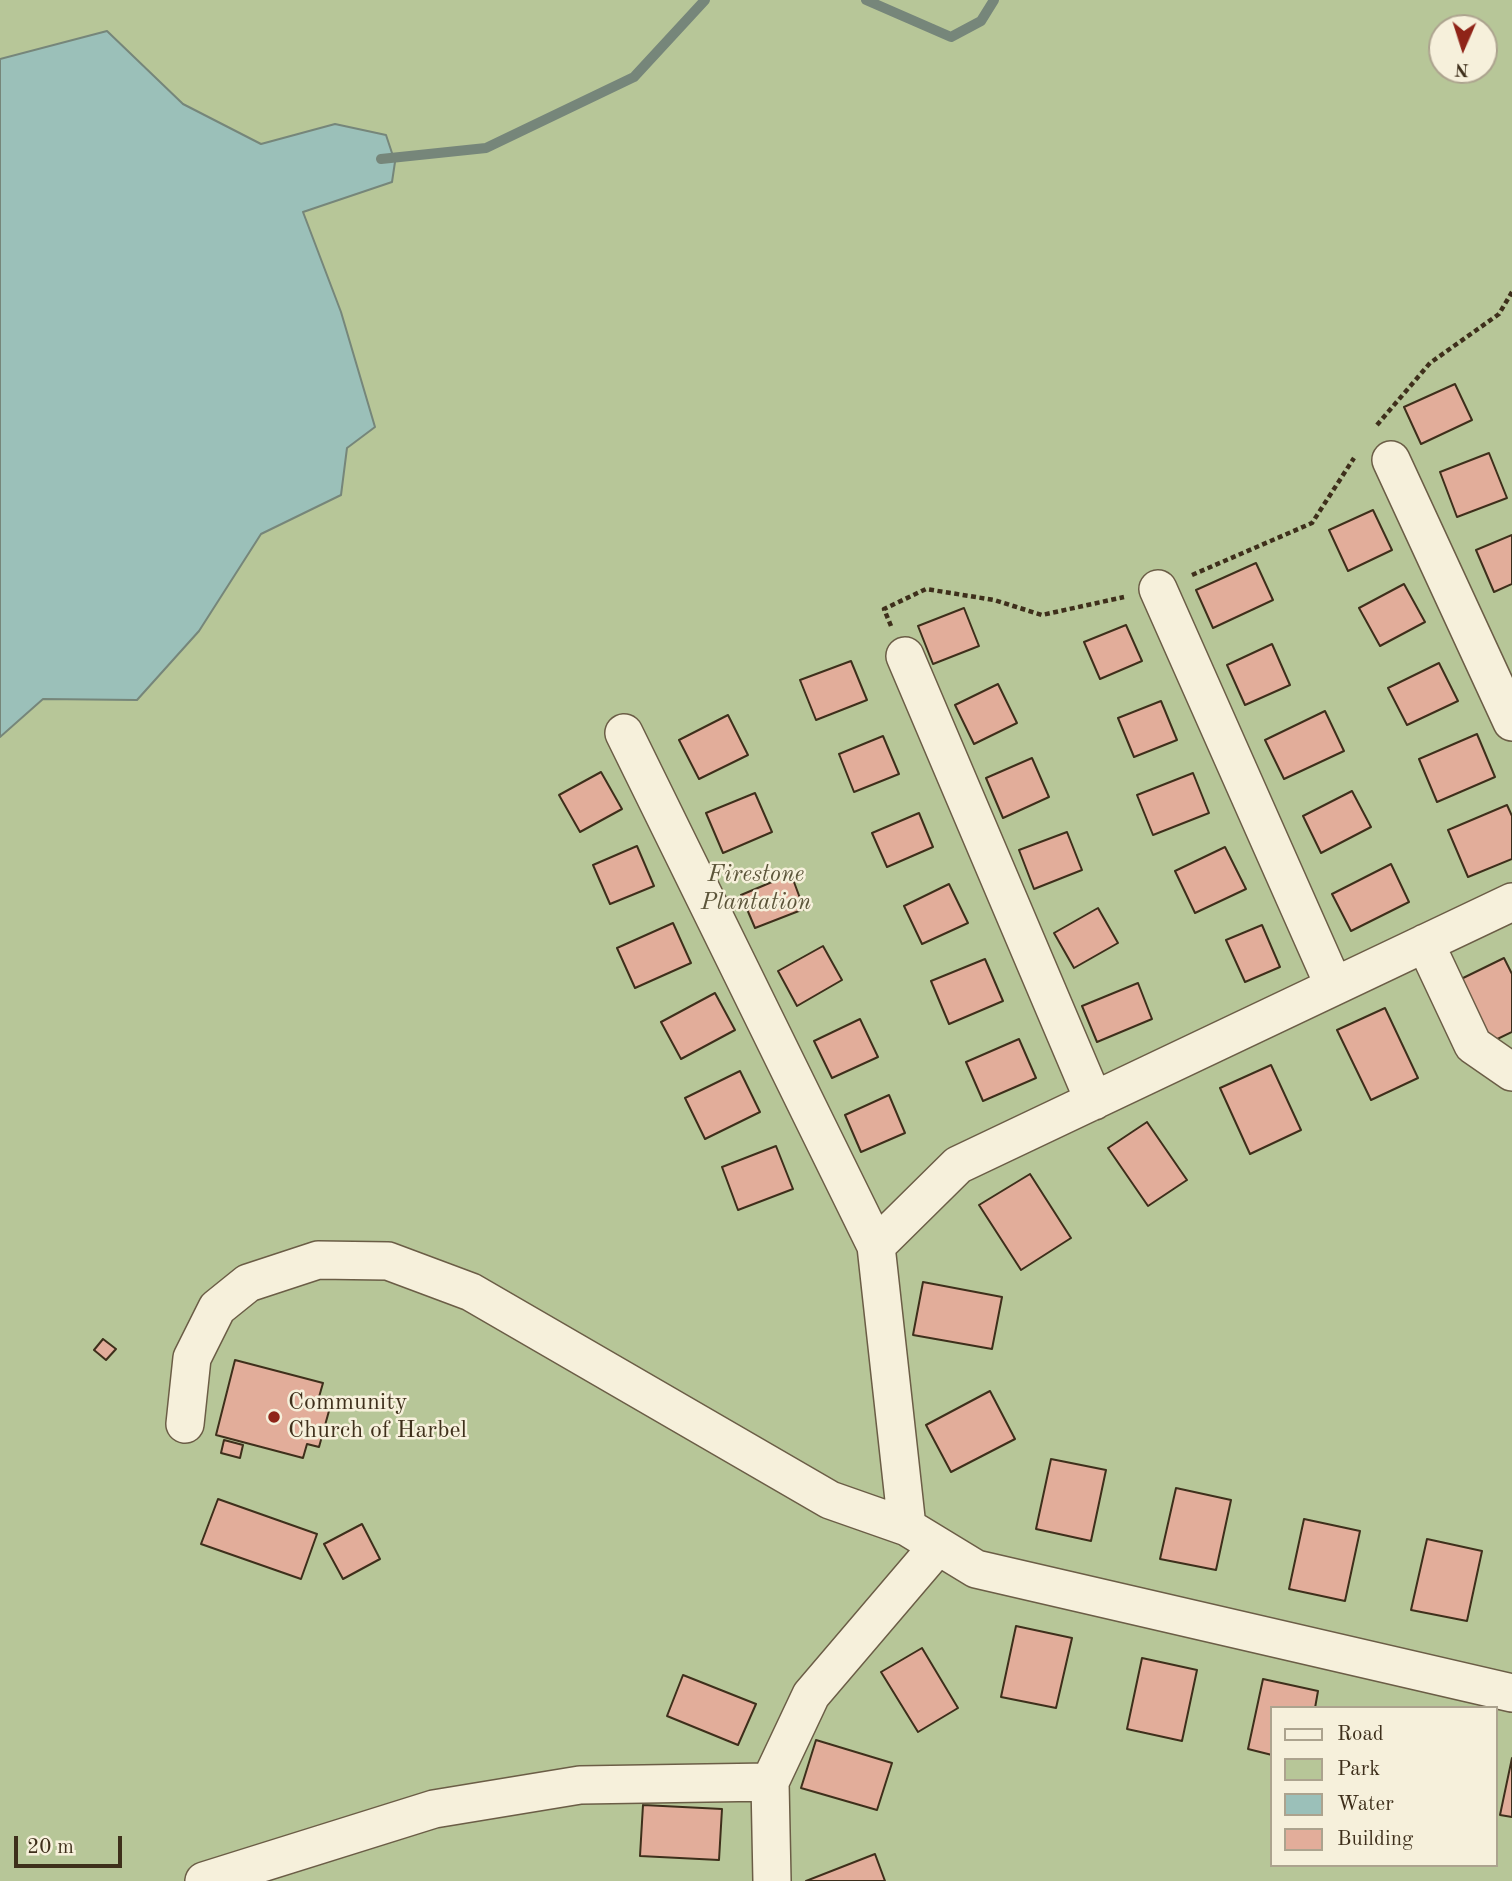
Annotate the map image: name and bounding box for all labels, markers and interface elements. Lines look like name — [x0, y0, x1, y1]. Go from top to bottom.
north arrow — [1428, 14, 1498, 84]
text: N — [1454, 59, 1470, 78]
park label: Firestone Plantation — [701, 861, 811, 917]
place label: Community Church of Harbel — [288, 1389, 467, 1445]
marker: Community Church of Harbel — [266, 1409, 282, 1425]
legend — [1270, 1706, 1498, 1867]
text: Road — [1337, 1724, 1384, 1745]
text: Park — [1337, 1759, 1380, 1780]
text: Water — [1337, 1794, 1394, 1815]
scale bar — [18, 1822, 126, 1866]
text: Building — [1337, 1829, 1413, 1850]
text: 20 m — [27, 1837, 74, 1858]

